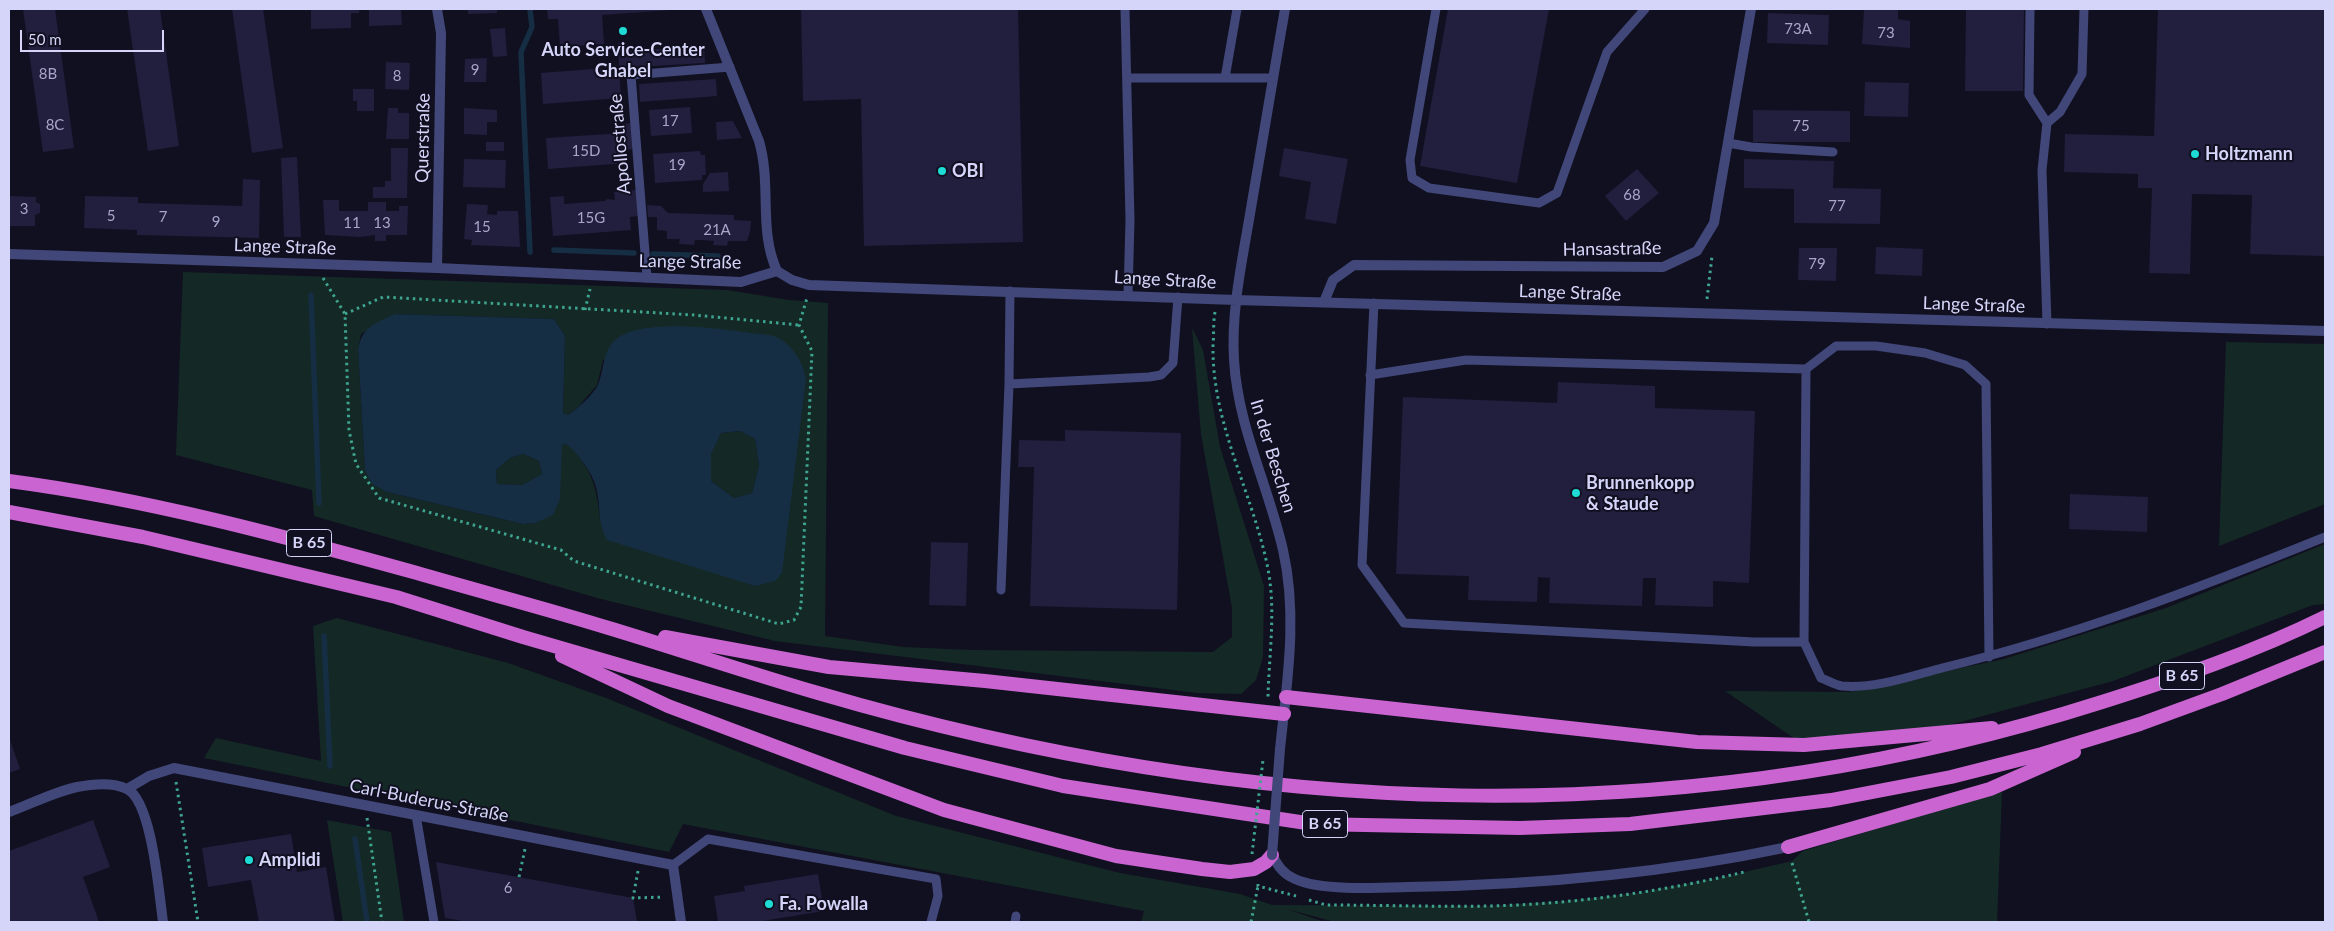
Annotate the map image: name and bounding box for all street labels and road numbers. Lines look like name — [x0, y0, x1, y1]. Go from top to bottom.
street label: Querstraße — [411, 93, 435, 183]
street label: Apollostraße — [605, 93, 635, 195]
street label: Lange Straße — [233, 234, 337, 260]
street label: Hansastraße — [1562, 237, 1662, 261]
street label: Lange Straße — [638, 250, 742, 274]
street label: Lange Straße — [1113, 267, 1217, 293]
street label: Lange Straße — [1518, 280, 1622, 306]
street label: Lange Straße — [1922, 292, 2026, 318]
street label: In der Beschen — [1246, 397, 1300, 515]
road number: B 65 — [286, 530, 332, 556]
road number: B 65 — [2160, 662, 2204, 689]
street label: Carl-Buderus-Straße — [348, 775, 510, 827]
road number: B 65 — [1302, 811, 1348, 838]

